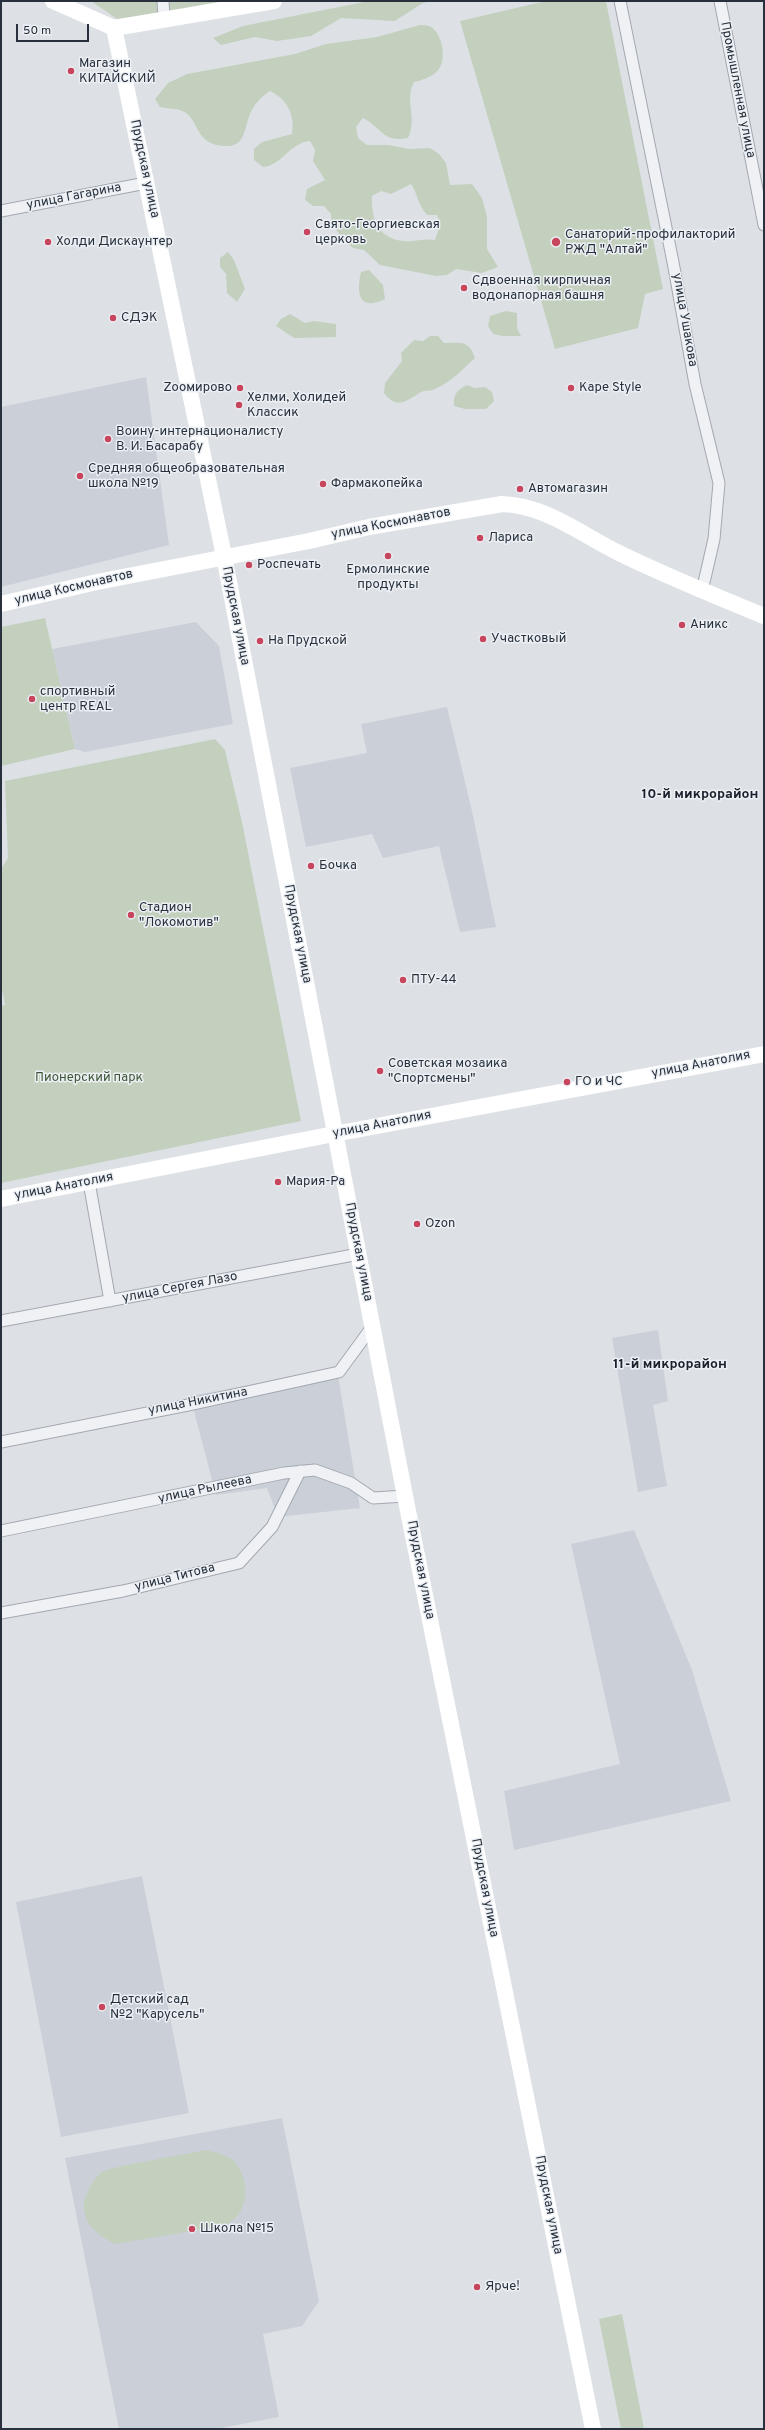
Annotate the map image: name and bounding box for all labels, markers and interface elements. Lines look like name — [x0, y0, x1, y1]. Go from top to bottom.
scale bar — [18, 16, 91, 42]
street label: Промышленная улица — [716, 20, 758, 160]
text: 50 m — [23, 23, 51, 39]
place label: Магазин КИТАЙСКИЙ — [79, 56, 156, 87]
marker: Магазин КИТАЙСКИЙ — [66, 66, 76, 76]
street label: Прудская улица — [126, 118, 162, 220]
street label: улица Гагарина — [25, 180, 123, 214]
place label: Свято-Георгиевская церковь — [315, 217, 440, 248]
marker: Свято-Георгиевская церковь — [302, 227, 312, 237]
place label: Санаторий-профилакторий РЖД "Алтай" — [565, 227, 735, 258]
place label: Холди Дискаунтер — [56, 234, 173, 250]
marker: Санаторий-профилакторий РЖД "Алтай" — [550, 236, 562, 248]
marker: Холди Дискаунтер — [43, 237, 53, 247]
street label: улица Ушакова — [668, 272, 700, 368]
place label: Сдвоенная кирпичная водонапорная башня — [472, 273, 611, 304]
marker: Сдвоенная кирпичная водонапорная башня — [459, 283, 469, 293]
place label: СДЭК — [121, 310, 158, 326]
marker: СДЭК — [108, 313, 118, 323]
place label: Zooмирово — [163, 380, 232, 396]
place label: Каре Style — [579, 380, 642, 396]
marker: Zooмирово — [235, 383, 245, 393]
marker: Каре Style — [566, 383, 576, 393]
place label: Хелми, Холидей Классик — [247, 390, 346, 421]
marker: Хелми, Холидей Классик — [234, 400, 244, 410]
place label: Воину-интернационалисту В. И. Басарабу — [116, 424, 283, 455]
marker: Воину-интернационалисту В. И. Басарабу — [103, 434, 113, 444]
place label: Средняя общеобразовательная школа №19 — [88, 461, 285, 492]
marker: Средняя общеобразовательная школа №19 — [75, 471, 85, 481]
place label: Фармакопейка — [331, 476, 423, 492]
marker: Фармакопейка — [318, 479, 328, 489]
place label: Автомагазин — [528, 481, 608, 497]
marker: Автомагазин — [515, 484, 525, 494]
street label: улица Космонавтов — [330, 505, 452, 543]
place label: Лариса — [488, 530, 533, 546]
marker: Лариса — [475, 533, 485, 543]
marker: Ермолинские продукты — [383, 551, 393, 561]
place label: Роспечать — [257, 557, 321, 573]
marker: Роспечать — [244, 560, 254, 570]
place label: Ермолинские продукты — [346, 562, 430, 593]
street label: Прудская улица — [218, 565, 252, 667]
street label: улица Космонавтов — [13, 567, 135, 609]
place label: Аникс — [690, 617, 728, 633]
marker: Аникс — [677, 620, 687, 630]
place label: Участковый — [491, 631, 567, 647]
place label: На Прудской — [268, 633, 347, 649]
marker: Участковый — [478, 634, 488, 644]
marker: На Прудской — [255, 636, 265, 646]
place label: спортивный центр REAL — [40, 684, 115, 715]
marker: спортивный центр REAL — [27, 694, 37, 704]
district label: 10-й микрорайон — [642, 787, 758, 803]
place label: Бочка — [319, 858, 357, 874]
marker: Бочка — [306, 861, 316, 871]
street label: Прудская улица — [280, 883, 314, 985]
place label: Стадион "Локомотив" — [139, 900, 219, 931]
marker: Стадион "Локомотив" — [126, 910, 136, 920]
place label: ПТУ-44 — [411, 972, 457, 988]
marker: ПТУ-44 — [398, 975, 408, 985]
street label: улица Анатолия — [650, 1048, 752, 1082]
place label: Советская мозаика "Спортсмены" — [388, 1056, 507, 1087]
marker: Советская мозаика "Спортсмены" — [375, 1066, 385, 1076]
park label: Пионерский парк — [35, 1070, 143, 1086]
place label: ГО и ЧС — [575, 1074, 623, 1090]
marker: ГО и ЧС — [562, 1077, 572, 1087]
street label: улица Анатолия — [331, 1108, 433, 1142]
street label: улица Анатолия — [13, 1170, 115, 1204]
place label: Мария-Ра — [286, 1174, 345, 1190]
marker: Мария-Ра — [273, 1177, 283, 1187]
street label: Прудская улица — [341, 1201, 375, 1303]
place label: Ozon — [425, 1216, 455, 1232]
marker: Ozon — [412, 1219, 422, 1229]
street label: улица Сергея Лазо — [121, 1269, 239, 1307]
district label: 11-й микрорайон — [613, 1357, 727, 1373]
street label: улица Никитина — [147, 1385, 249, 1419]
street label: улица Рылеева — [157, 1472, 253, 1508]
street label: Прудская улица — [403, 1519, 437, 1621]
street label: улица Титова — [133, 1561, 217, 1595]
street label: Прудская улица — [467, 1837, 501, 1939]
place label: Детский сад №2 "Карусель" — [110, 1992, 205, 2023]
marker: Детский сад №2 "Карусель" — [97, 2002, 107, 2012]
street label: Прудская улица — [531, 2154, 565, 2256]
place label: Школа №15 — [200, 2221, 274, 2237]
marker: Школа №15 — [187, 2224, 197, 2234]
place label: Ярче! — [485, 2279, 520, 2295]
marker: Ярче! — [472, 2282, 482, 2292]

